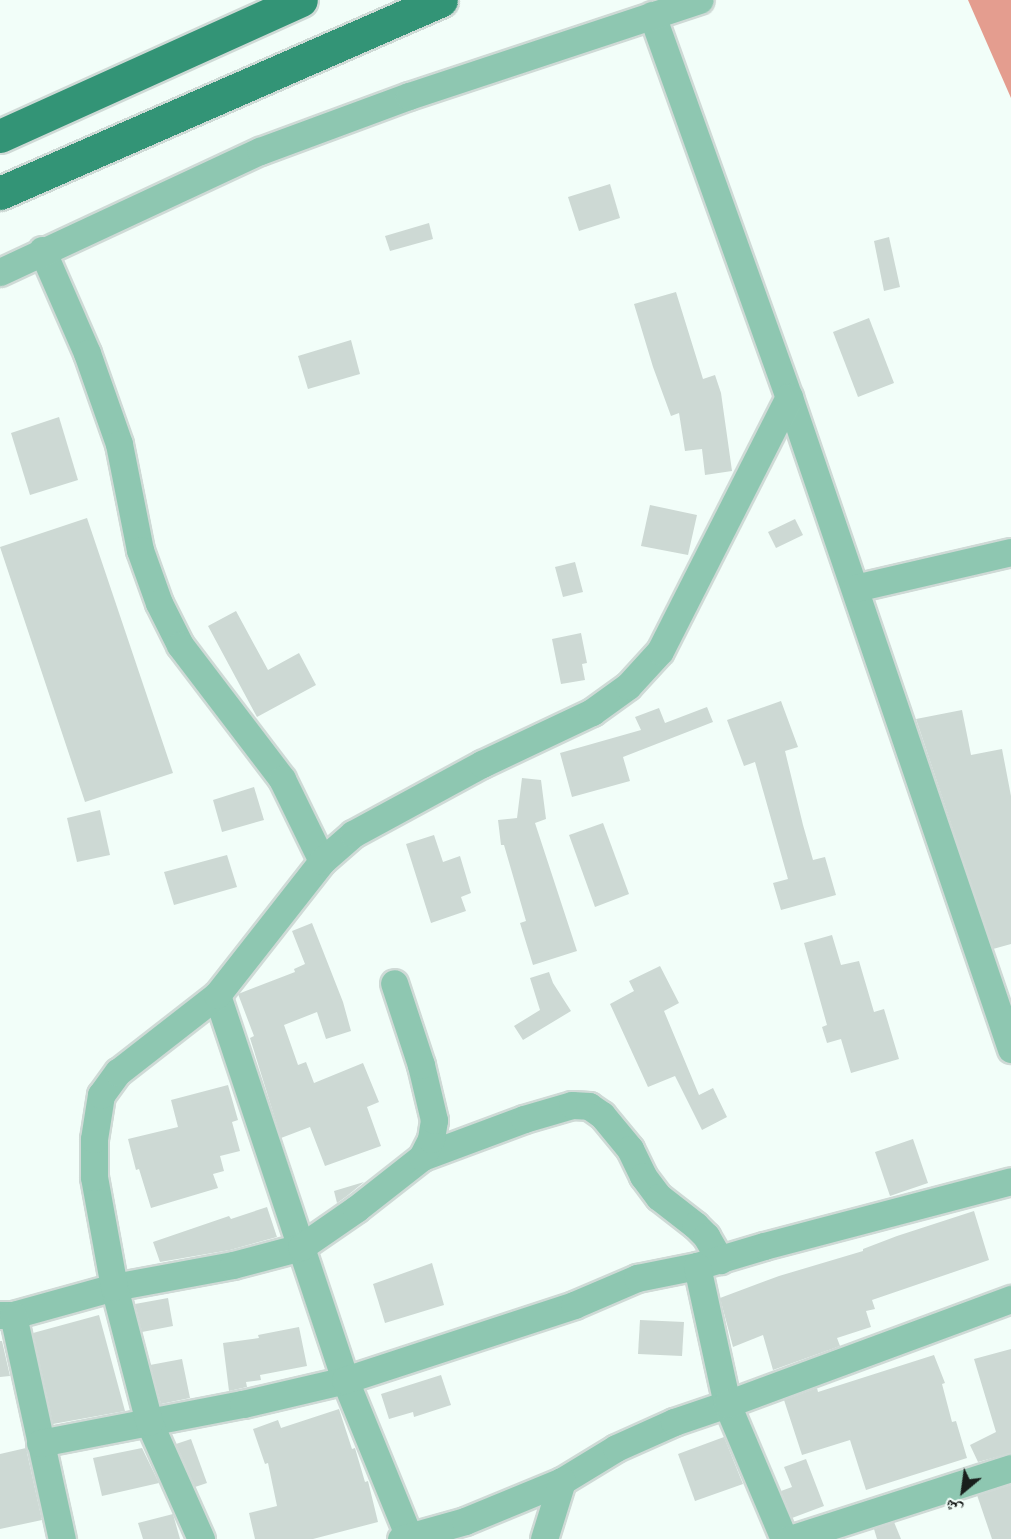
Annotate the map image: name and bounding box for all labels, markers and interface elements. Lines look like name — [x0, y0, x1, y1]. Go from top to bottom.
north arrow — [933, 1461, 993, 1521]
text: ش — [942, 1495, 966, 1520]

